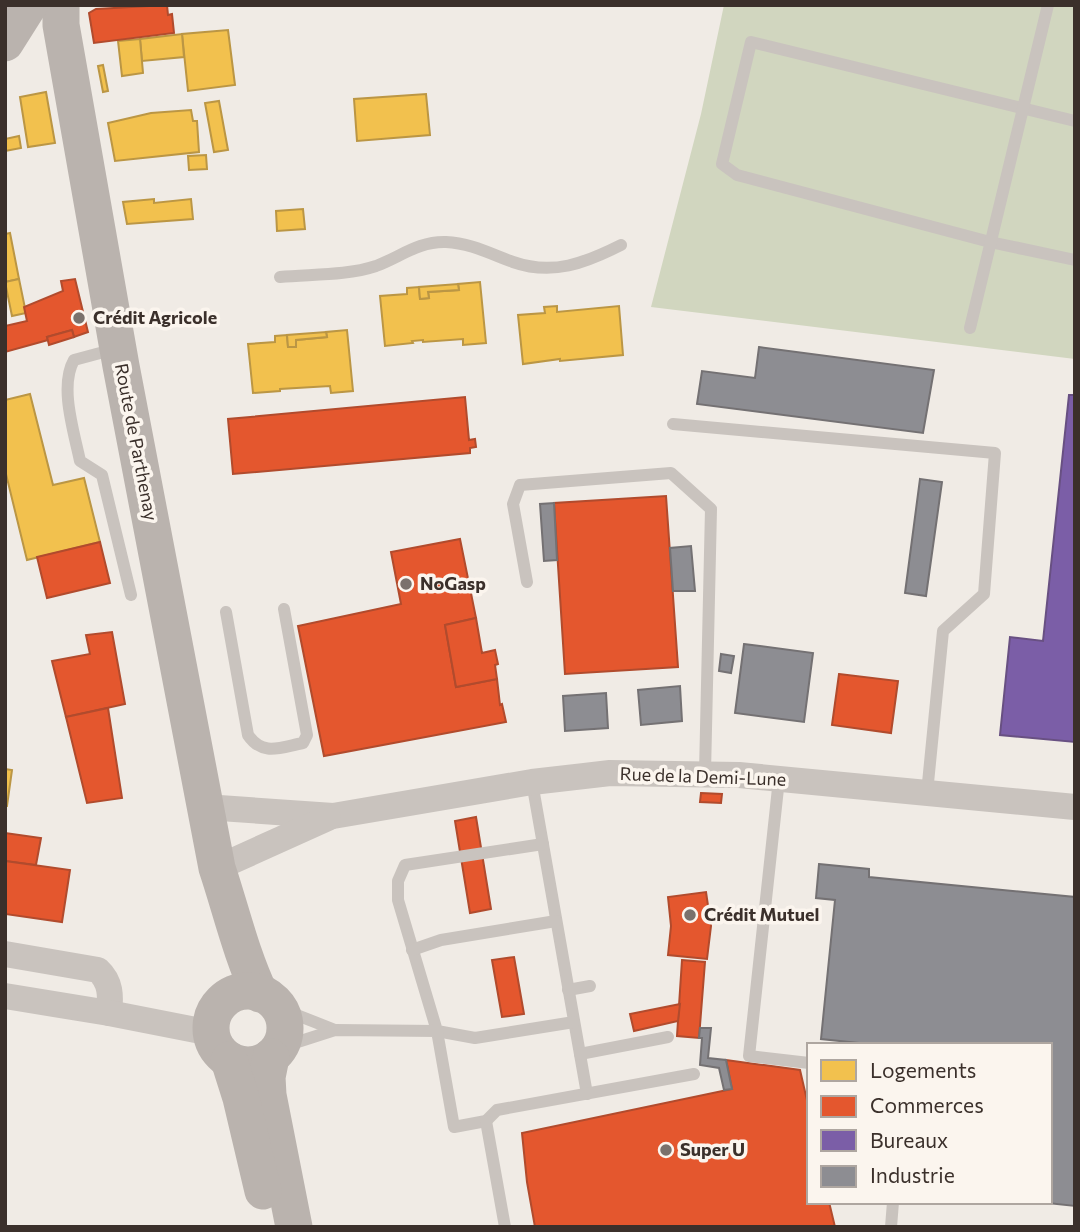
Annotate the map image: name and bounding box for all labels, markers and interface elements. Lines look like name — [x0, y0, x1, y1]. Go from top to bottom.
place label: Crédit Agricole — [93, 306, 217, 328]
marker: Crédit Agricole — [71, 310, 87, 326]
street label: Route de Parthenay — [111, 361, 163, 522]
place label: NoGasp — [420, 572, 486, 594]
marker: NoGasp — [398, 576, 414, 592]
street label: Rue de la Demi-Lune — [619, 762, 787, 790]
place label: Crédit Mutuel — [704, 903, 819, 925]
marker: Crédit Mutuel — [682, 907, 698, 923]
legend — [807, 1043, 1052, 1204]
text: Logements — [870, 1057, 976, 1082]
text: Commerces — [870, 1092, 984, 1117]
text: Bureaux — [870, 1127, 948, 1152]
place label: Super U — [680, 1138, 745, 1160]
marker: Super U — [658, 1142, 674, 1158]
text: Industrie — [870, 1162, 955, 1187]

